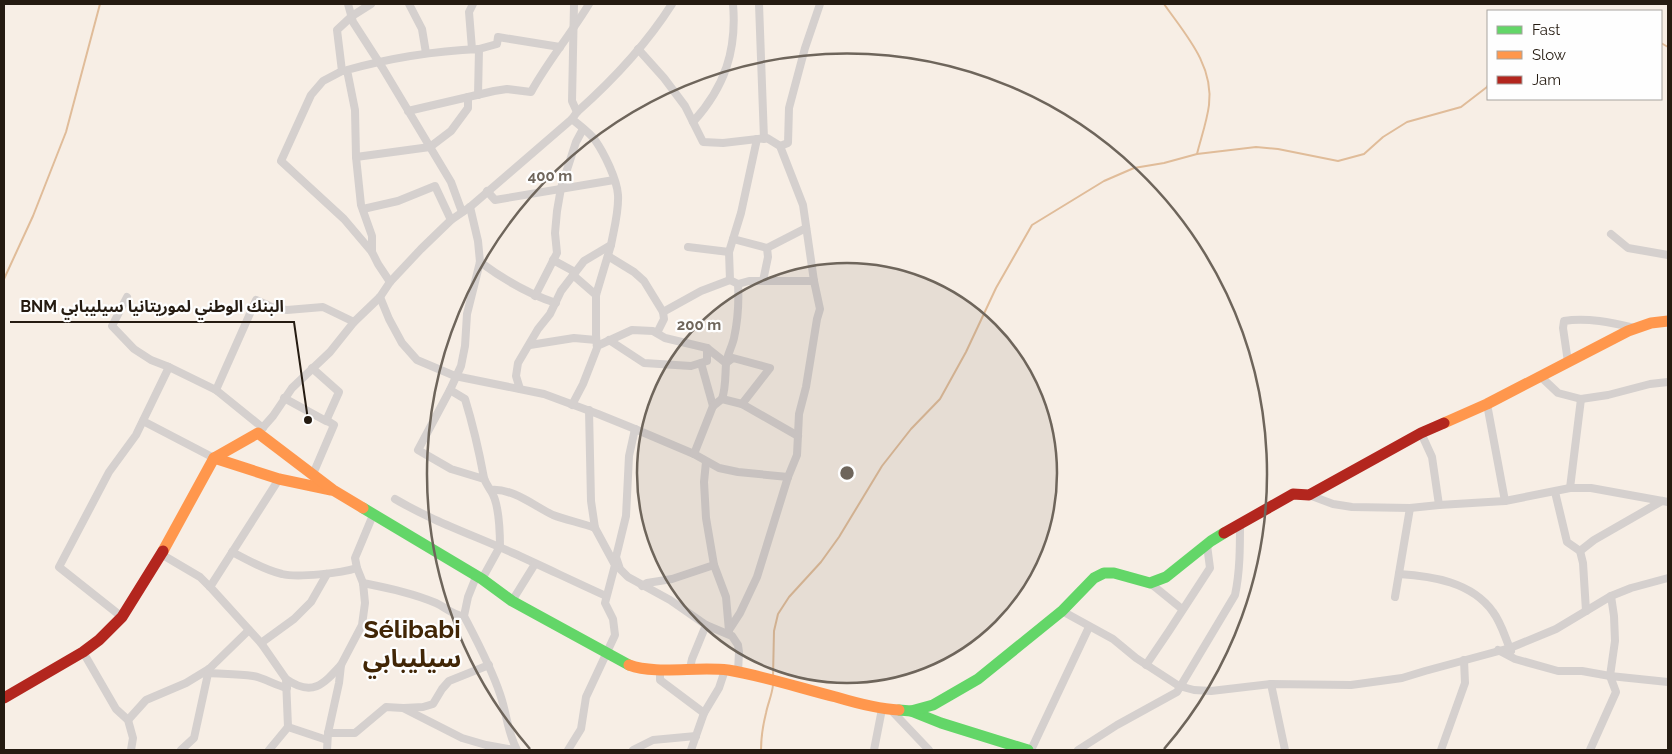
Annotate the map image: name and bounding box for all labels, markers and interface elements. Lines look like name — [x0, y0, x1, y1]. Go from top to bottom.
legend — [1487, 10, 1662, 100]
text: Fast — [1532, 21, 1560, 39]
text: Slow — [1532, 46, 1566, 64]
text: Jam — [1532, 71, 1561, 89]
text: 400 m — [528, 167, 572, 185]
callout: BNM البنك الوطني لموريتانيا سيليبابي — [10, 291, 294, 322]
text: BNM البنك الوطني لموريتانيا سيليبابي — [20, 297, 284, 320]
text: 200 m — [677, 316, 721, 334]
centre of rings — [838, 464, 856, 482]
district label: Sélibabi سيليبابي — [363, 614, 461, 679]

